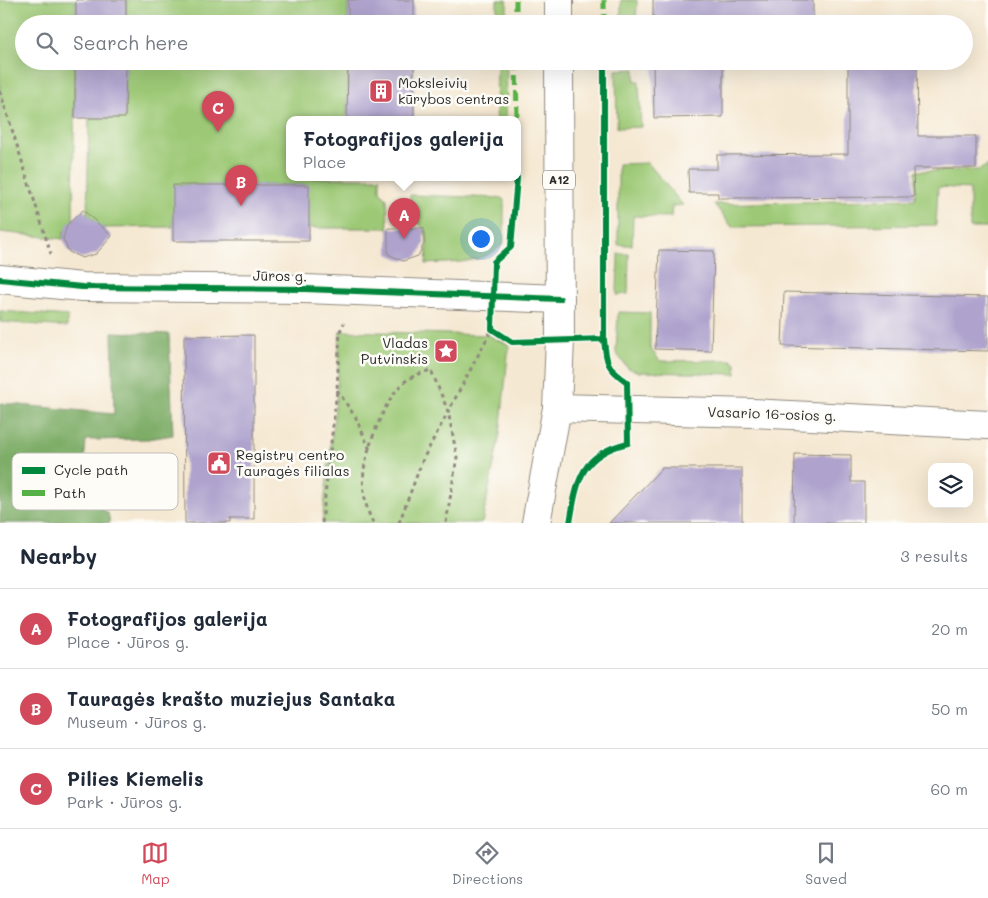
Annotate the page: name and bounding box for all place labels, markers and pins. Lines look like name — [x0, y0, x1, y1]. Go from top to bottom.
place label: Moksleivių kūrybos centras — [398, 73, 509, 108]
building icon: Moksleivių kūrybos centras — [368, 78, 394, 104]
pin: C — [202, 91, 234, 132]
pin: B — [225, 165, 257, 206]
pin: A — [388, 198, 420, 239]
place label: Vladas Putvinskis — [361, 333, 428, 368]
place icon: Vladas Putvinskis — [433, 338, 459, 364]
place label: Registrų centro Tauragės filialas — [236, 445, 350, 480]
public building icon: Registrų centro Tauragės filialas — [206, 450, 232, 476]

